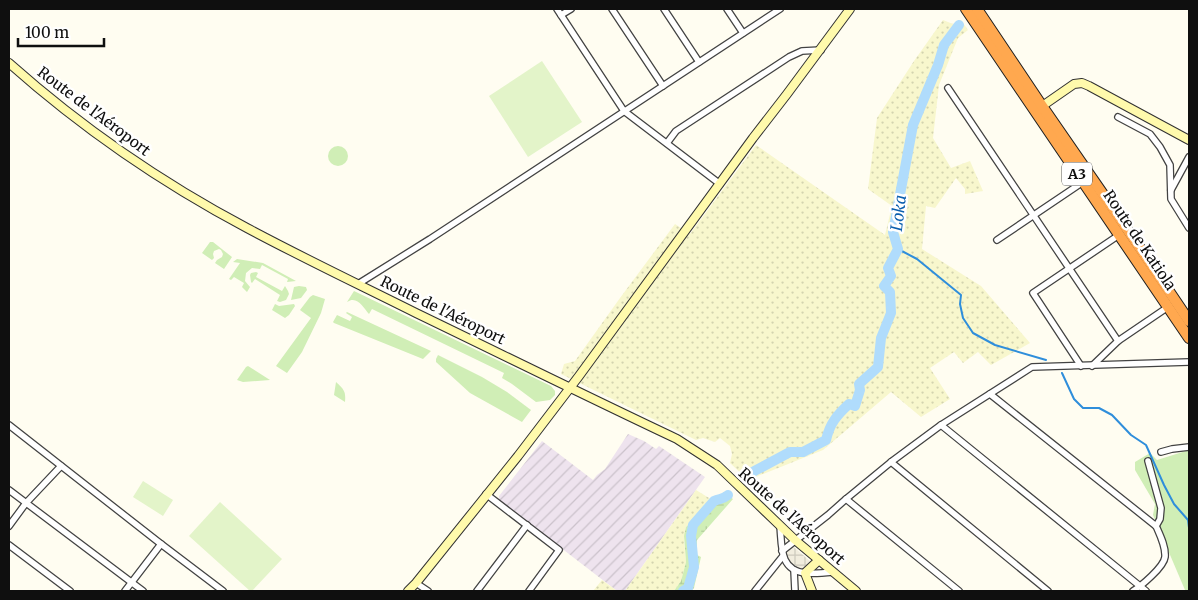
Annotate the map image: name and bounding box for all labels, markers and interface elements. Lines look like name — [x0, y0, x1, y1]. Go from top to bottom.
scale bar — [18, 15, 104, 47]
text: 100 m — [25, 23, 69, 42]
street label: Route de l'Aéroport — [34, 62, 154, 160]
road number: A3 — [1062, 162, 1092, 185]
street label: Route de Katiola — [1100, 186, 1180, 294]
water label: Loka — [886, 194, 910, 232]
street label: Route de l'Aéroport — [377, 272, 509, 349]
street label: Route de l'Aéroport — [735, 463, 849, 569]

